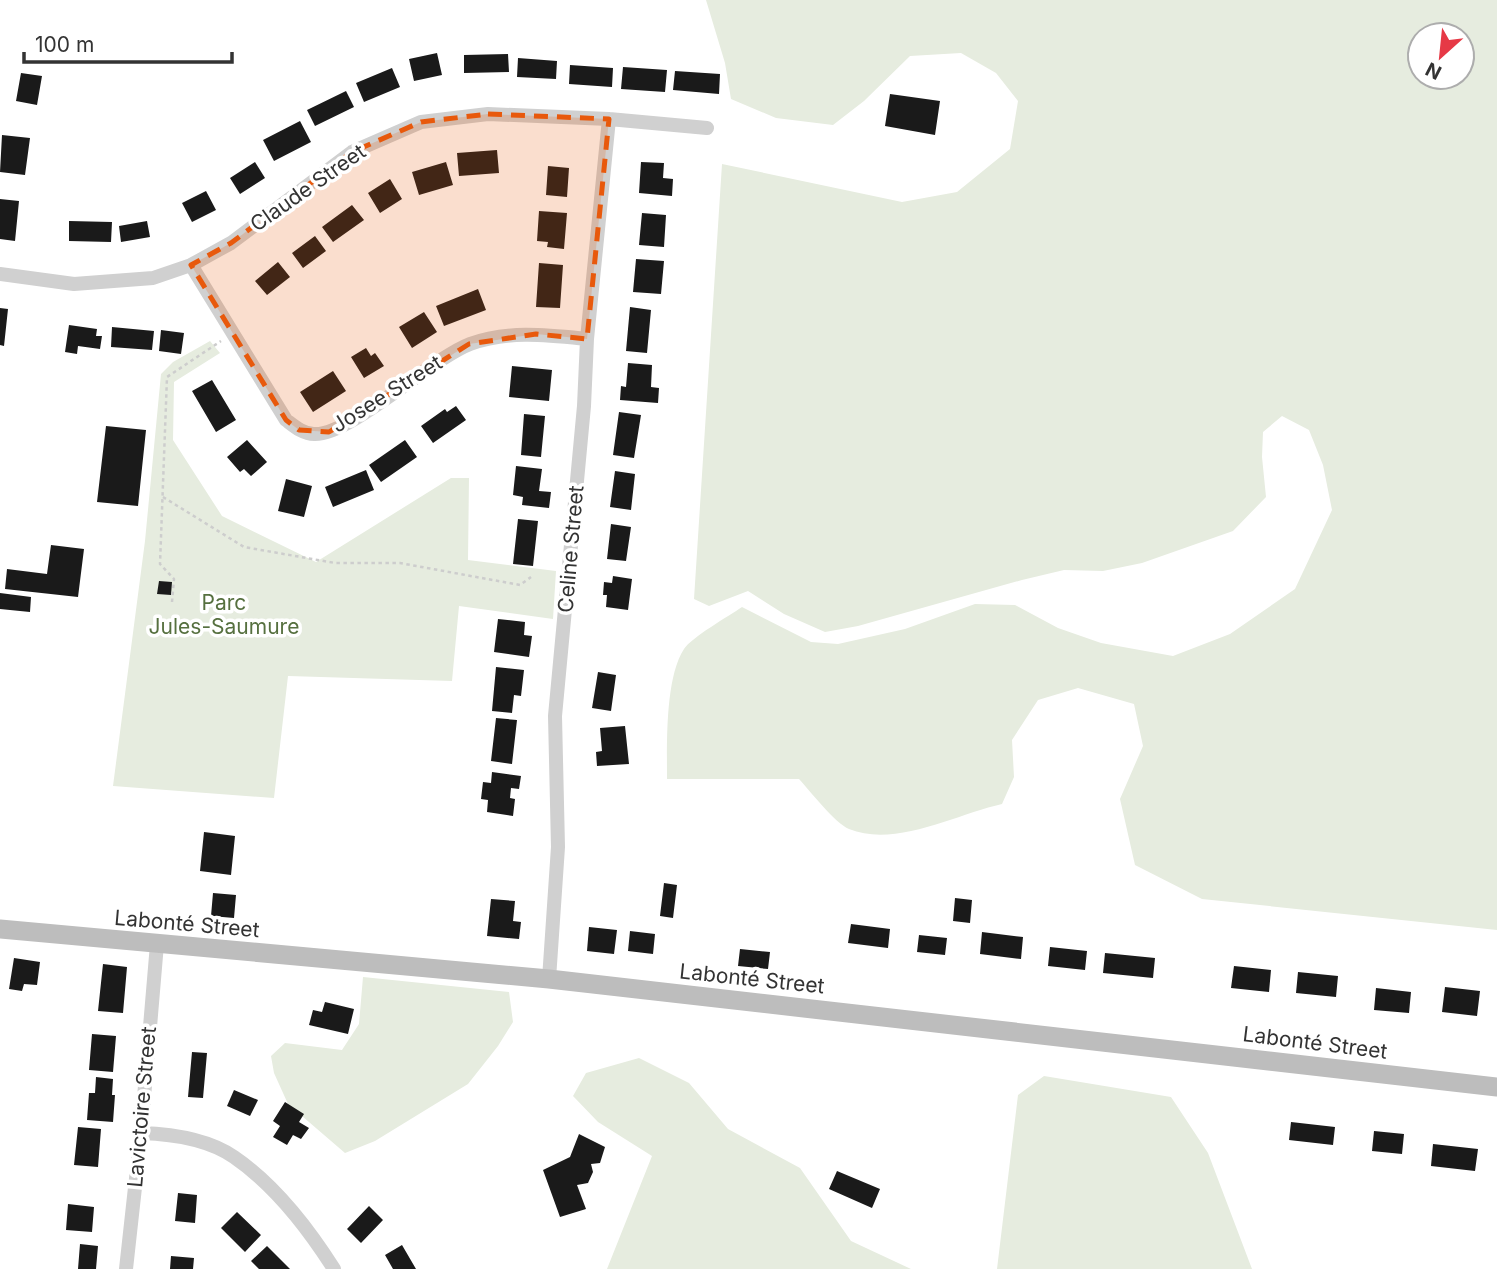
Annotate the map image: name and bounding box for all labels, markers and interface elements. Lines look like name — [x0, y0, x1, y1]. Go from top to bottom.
scale bar — [24, 21, 233, 65]
north arrow — [1406, 21, 1476, 91]
text: 100 m — [35, 32, 94, 57]
text: N — [1422, 57, 1445, 84]
street label: Claude Street — [245, 139, 370, 237]
street label: Josee Street — [327, 350, 447, 437]
street label: Celine Street — [552, 484, 589, 614]
park label: Parc Jules-Saumure — [149, 590, 299, 639]
street label: Labonté Street — [113, 905, 261, 942]
street label: Labonté Street — [678, 958, 826, 999]
street label: Labonté Street — [1241, 1021, 1389, 1064]
street label: Lavictoire Street — [122, 1025, 161, 1189]

